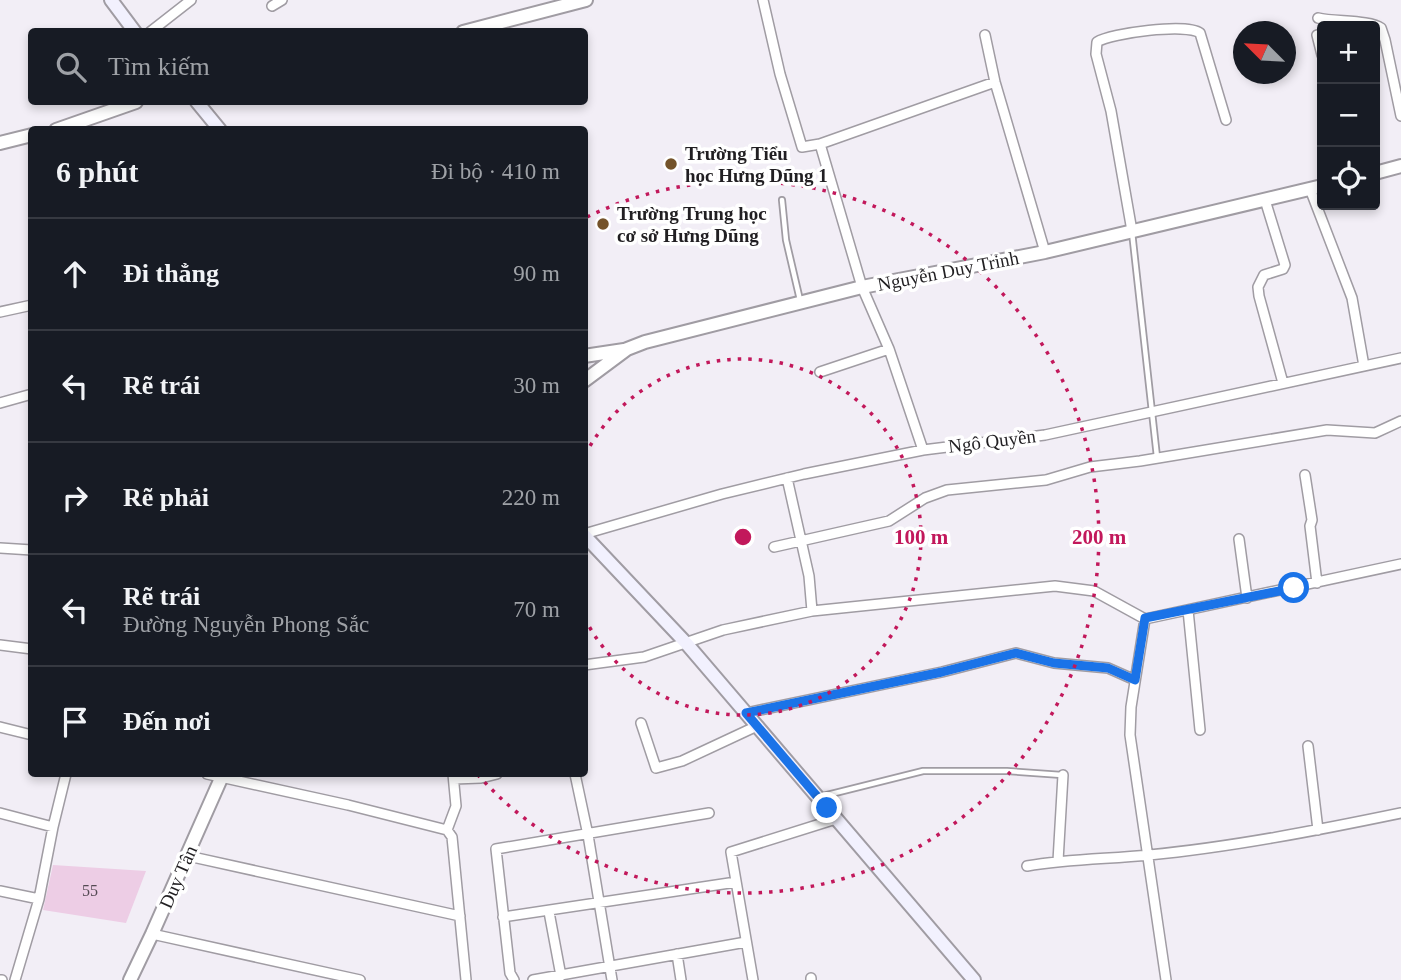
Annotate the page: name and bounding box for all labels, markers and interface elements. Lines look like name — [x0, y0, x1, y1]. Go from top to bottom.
north arrow — [1233, 21, 1296, 84]
map controls — [1317, 21, 1380, 210]
button: + — [1317, 21, 1380, 84]
search box — [28, 28, 588, 105]
icon: search — [52, 48, 90, 86]
text: Tìm kiếm — [108, 52, 210, 81]
button: − — [1317, 84, 1380, 147]
place label: Trường Tiểu học Hưng Dũng 1 — [685, 143, 828, 186]
button: locate — [1317, 147, 1380, 210]
text: 6 phút — [56, 155, 139, 188]
marker: Trường Tiểu học Hưng Dũng 1 — [663, 156, 679, 172]
text: Đi bộ · 410 m — [431, 159, 560, 184]
place label: Trường Trung học cơ sở Hưng Dũng — [617, 203, 767, 246]
marker: Trường Trung học cơ sở Hưng Dũng — [595, 216, 611, 232]
street label: Nguyễn Duy Trinh — [876, 247, 1021, 295]
icon: ahead — [56, 255, 94, 293]
text: Đi thẳng — [123, 259, 219, 288]
text: 90 m — [513, 261, 560, 286]
icon: left — [56, 367, 94, 405]
text: Rẽ trái — [123, 371, 200, 400]
text: 30 m — [513, 373, 560, 398]
street label: Ngô Quyền — [947, 425, 1038, 457]
icon: right — [56, 479, 94, 517]
text: Rẽ phải — [123, 483, 209, 512]
text: 220 m — [502, 485, 560, 510]
centre of rings — [731, 525, 755, 549]
text: 100 m — [894, 525, 949, 549]
text: 200 m — [1072, 525, 1127, 549]
route start — [1278, 572, 1309, 603]
text: Rẽ trái — [123, 582, 200, 611]
icon: left — [56, 591, 94, 629]
text: 70 m — [513, 597, 560, 622]
text: Đường Nguyễn Phong Sắc — [123, 612, 369, 637]
icon: arrive — [56, 703, 94, 741]
text: Đến nơi — [123, 707, 210, 736]
route end — [811, 792, 842, 823]
street label: Duy Tân — [155, 842, 201, 912]
house number: 55 — [82, 882, 98, 899]

